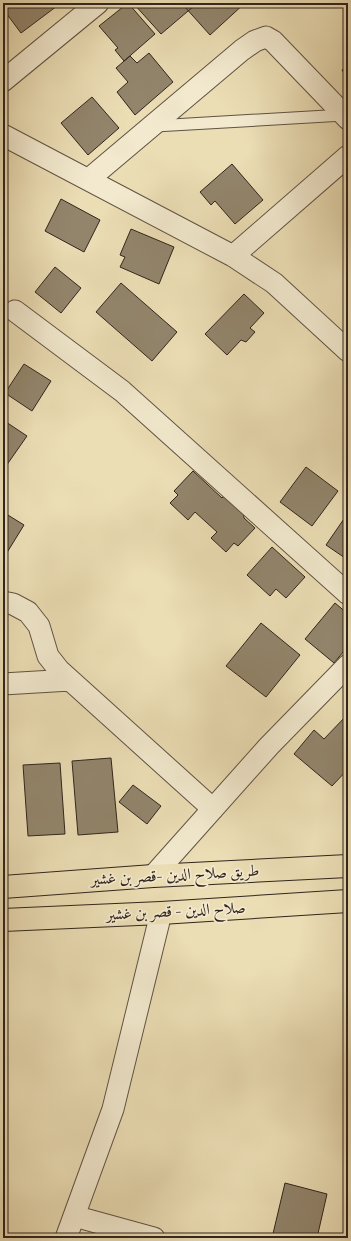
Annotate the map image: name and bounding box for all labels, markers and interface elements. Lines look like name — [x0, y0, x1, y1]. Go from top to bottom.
street label: طريق صلاح الدين -قصر بن غشير — [88, 861, 260, 894]
street label: صلاح الدين - قصر بن غشير — [104, 897, 246, 929]

